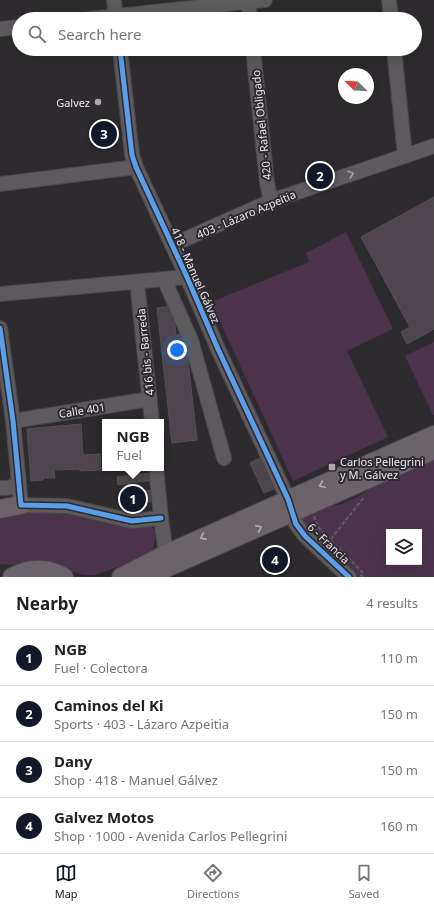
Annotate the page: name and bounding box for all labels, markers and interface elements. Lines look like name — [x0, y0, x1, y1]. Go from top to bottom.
search box — [12, 12, 422, 56]
icon: search — [26, 23, 48, 45]
text: Search here — [58, 24, 141, 44]
north arrow — [338, 68, 374, 104]
street label: 420 - Rafael Obligado — [248, 69, 274, 181]
place label: Galvez — [56, 95, 90, 110]
marker: Galvez — [93, 97, 103, 107]
pin: 3 — [91, 119, 117, 149]
pin: 2 — [307, 161, 333, 191]
one-way arrow — [348, 170, 355, 179]
street label: 403 - Lázaro Azpeitia — [194, 186, 298, 242]
street label: 418 - Manuel Gálvez — [168, 225, 224, 325]
street label: 416 bis - Barreda — [133, 308, 157, 396]
your location — [167, 340, 187, 360]
street label: Calle 401 — [58, 399, 106, 421]
popup — [102, 419, 164, 471]
text: NGB — [116, 426, 150, 446]
text: Fuel — [116, 446, 142, 464]
place label: Carlos Pellegrini y M. Gálvez — [340, 454, 424, 482]
marker: Carlos Pellegrini y M. Gálvez — [327, 462, 337, 472]
one-way arrow — [318, 480, 325, 488]
pin: 1 — [120, 484, 146, 514]
street label: 6 - Francia — [305, 519, 353, 567]
one-way arrow — [255, 525, 263, 533]
map controls — [386, 529, 422, 565]
button: layers — [386, 529, 422, 565]
one-way arrow — [199, 533, 206, 541]
pin: 4 — [262, 545, 288, 575]
text: Nearby — [16, 592, 78, 615]
text: 4 results — [366, 594, 418, 612]
text: NGB — [54, 639, 87, 659]
text: 1 — [25, 649, 33, 667]
text: 110 m — [380, 649, 418, 667]
text: Fuel · Colectora — [54, 659, 148, 677]
text: Caminos del Ki — [54, 695, 164, 715]
text: 2 — [25, 705, 33, 723]
text: 150 m — [380, 705, 418, 723]
text: Sports · 403 - Lázaro Azpeitia — [54, 715, 229, 733]
text: Dany — [54, 751, 92, 771]
text: 3 — [25, 761, 33, 779]
text: 150 m — [380, 761, 418, 779]
text: Shop · 418 - Manuel Gálvez — [54, 771, 218, 789]
text: Galvez Motos — [54, 807, 154, 827]
text: 4 — [25, 817, 33, 835]
text: 160 m — [380, 817, 418, 835]
text: Shop · 1000 - Avenida Carlos Pellegrini — [54, 827, 287, 845]
tab: Map — [55, 862, 78, 901]
tab: Directions — [187, 862, 239, 901]
tab: Saved — [349, 862, 379, 901]

